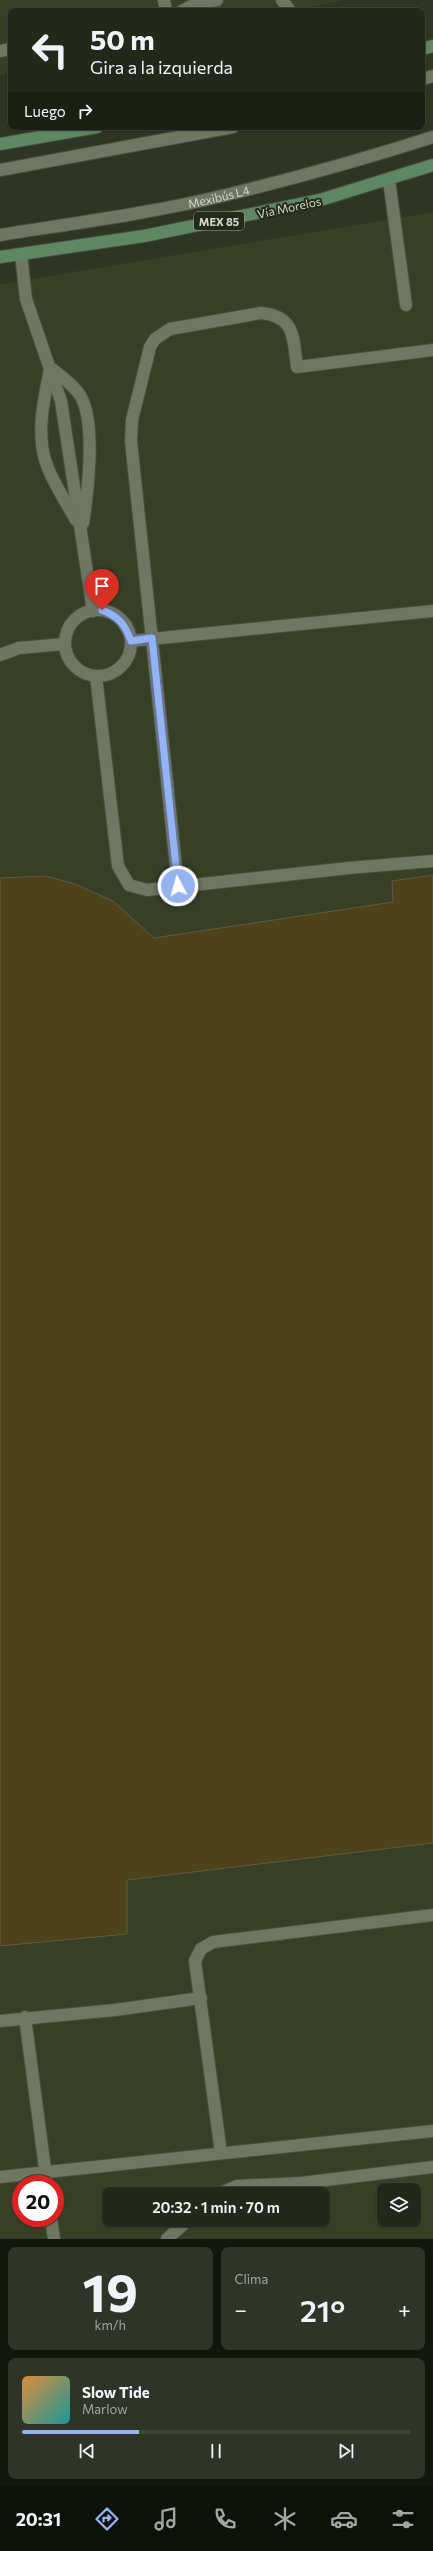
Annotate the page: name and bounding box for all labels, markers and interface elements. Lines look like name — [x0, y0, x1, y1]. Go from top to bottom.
text: 50 m — [90, 22, 155, 56]
icon: left — [24, 24, 76, 76]
text: Gira a la izquierda — [90, 56, 233, 78]
icon: right — [74, 100, 96, 122]
text: Luego — [24, 102, 66, 120]
street label: Mexibús L4 — [186, 182, 251, 210]
street label: Vía Morelos — [256, 193, 322, 221]
road number: MEX 85 — [194, 212, 244, 230]
pin — [85, 569, 119, 610]
icon: arrive — [91, 575, 113, 597]
position arrow — [157, 865, 199, 907]
speed limit sign: 20 — [12, 2175, 64, 2227]
map controls — [377, 2183, 421, 2227]
button: layers — [377, 2183, 421, 2227]
text: 20:32 · 1 min · 70 m — [152, 2198, 280, 2216]
text: 19 — [82, 2259, 138, 2323]
text: Clima — [235, 2271, 268, 2287]
text: 21° — [300, 2291, 345, 2328]
text: − — [235, 2296, 247, 2323]
text: + — [398, 2296, 411, 2323]
text: km/h — [94, 2317, 126, 2333]
text: Slow Tide — [82, 2383, 150, 2401]
text: Marlow — [82, 2401, 128, 2417]
icon: previous — [76, 2440, 98, 2462]
icon: pause — [205, 2440, 227, 2462]
icon: next — [335, 2440, 357, 2462]
icon: directions — [93, 2505, 121, 2533]
icon: music — [152, 2505, 180, 2533]
icon: phone — [211, 2505, 239, 2533]
icon: climate — [271, 2505, 299, 2533]
icon: car — [330, 2505, 358, 2533]
icon: filters — [389, 2505, 417, 2533]
text: 20:31 — [16, 2508, 61, 2530]

